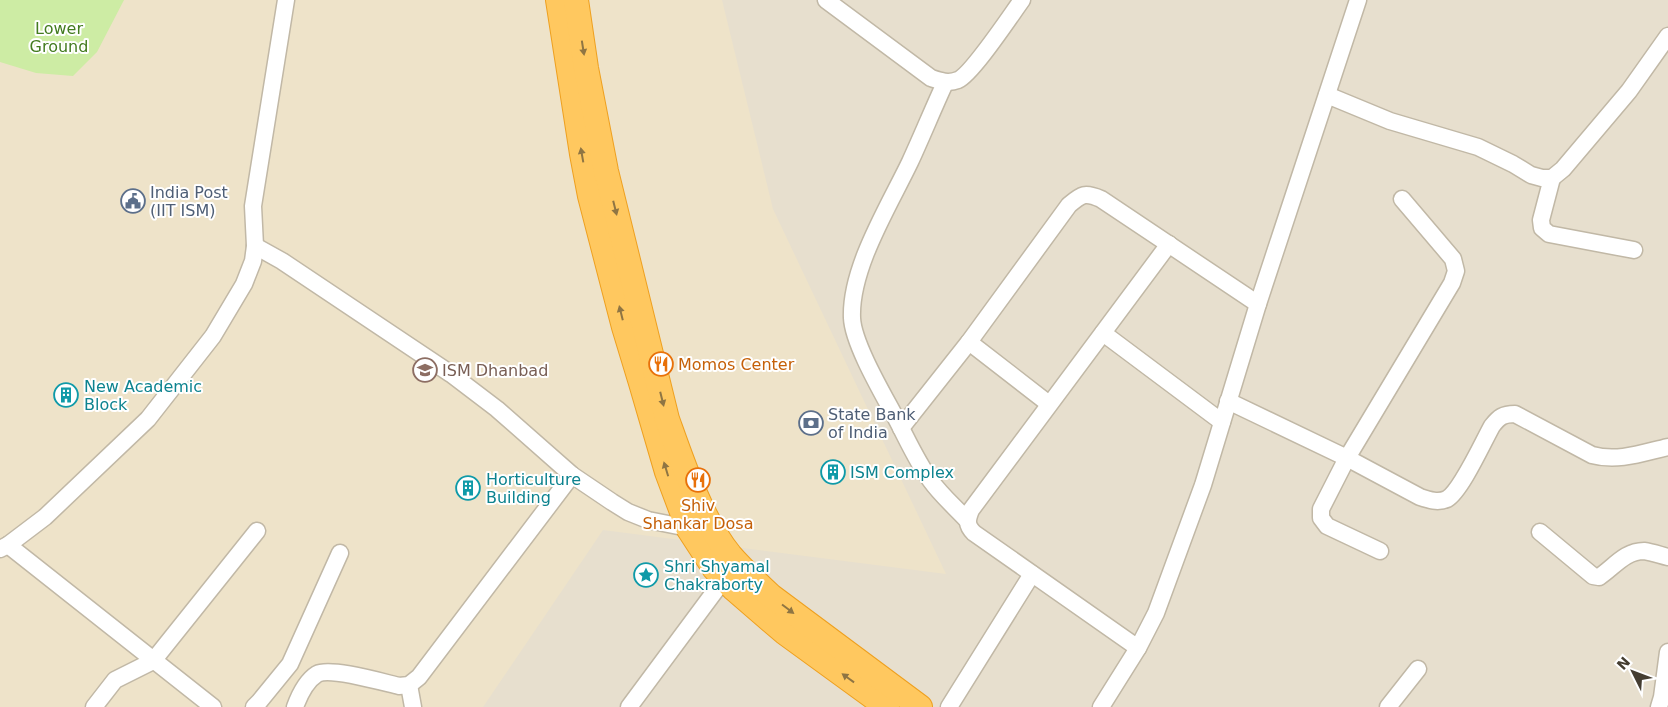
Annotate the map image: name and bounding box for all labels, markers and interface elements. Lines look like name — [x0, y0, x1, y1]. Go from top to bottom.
park label: Lower Ground — [30, 19, 88, 56]
one-way arrow — [580, 41, 588, 57]
one-way arrow — [578, 147, 586, 163]
place label: India Post (IIT ISM) — [150, 183, 228, 220]
public building icon: India Post (IIT ISM) — [120, 188, 146, 214]
one-way arrow — [611, 200, 619, 215]
one-way arrow — [616, 305, 624, 320]
restaurant icon: Momos Center — [648, 351, 674, 377]
place label: Momos Center — [678, 355, 795, 374]
school or university icon: ISM Dhanbad — [412, 357, 438, 383]
place label: ISM Dhanbad — [442, 361, 548, 380]
place label: New Academic Block — [84, 377, 202, 414]
building icon: New Academic Block — [53, 382, 79, 408]
one-way arrow — [659, 392, 667, 407]
place label: State Bank of India — [828, 405, 916, 442]
bank icon: State Bank of India — [798, 410, 824, 436]
building icon: ISM Complex — [820, 459, 846, 485]
one-way arrow — [662, 461, 669, 476]
place label: ISM Complex — [850, 463, 954, 482]
restaurant icon: Shiv Shankar Dosa — [685, 467, 711, 493]
place label: Horticulture Building — [486, 470, 581, 507]
building icon: Horticulture Building — [455, 475, 481, 501]
place label: Shiv Shankar Dosa — [643, 496, 753, 533]
place label: Shri Shyamal Chakraborty — [664, 557, 770, 594]
place icon: Shri Shyamal Chakraborty — [633, 562, 659, 588]
one-way arrow — [781, 604, 794, 615]
north arrow — [1608, 647, 1658, 697]
text: N — [1613, 654, 1633, 673]
one-way arrow — [841, 673, 855, 683]

